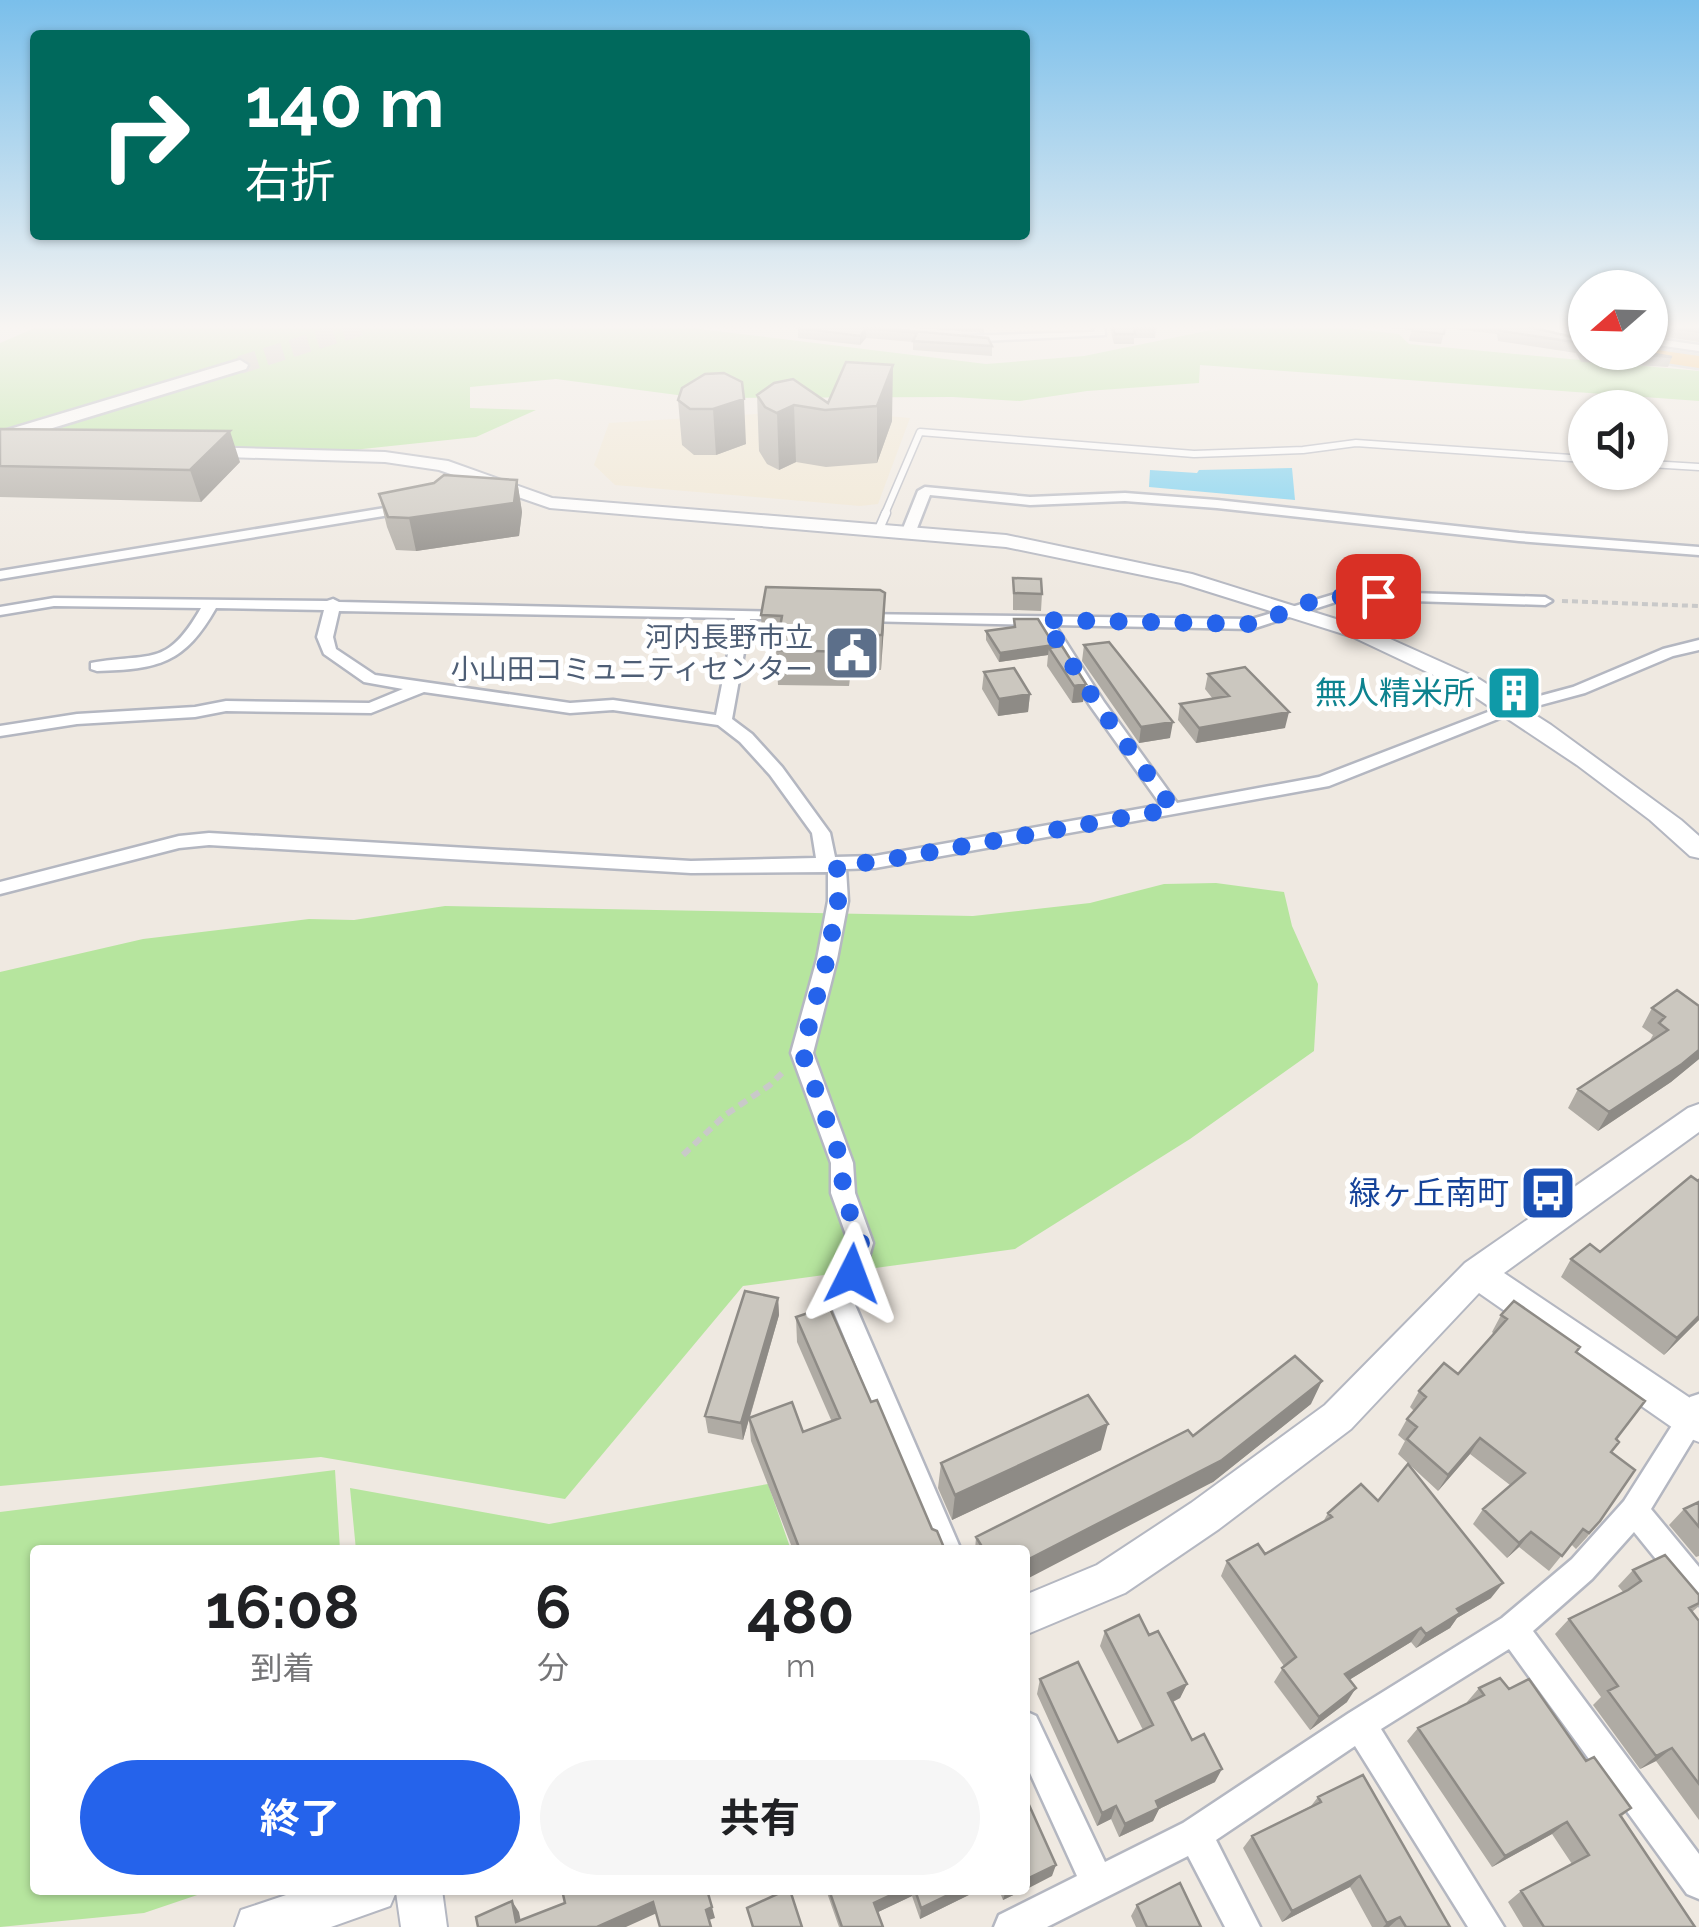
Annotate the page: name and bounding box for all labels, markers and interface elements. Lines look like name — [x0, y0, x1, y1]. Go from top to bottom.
text: 140 m — [245, 61, 445, 143]
icon: right — [80, 70, 210, 200]
text: 右折 — [245, 155, 335, 208]
north arrow — [1568, 270, 1668, 370]
map controls — [1568, 270, 1668, 490]
button: sound — [1568, 390, 1668, 490]
pin — [1336, 554, 1421, 639]
icon: arrive — [1351, 569, 1406, 624]
place label: 河内長野市立 小山田コミュニティセンター — [451, 621, 813, 686]
public building icon: 河内長野市立 小山田コミュニティセンター — [822, 623, 882, 683]
building icon: 無人精米所 — [1484, 663, 1544, 723]
place label: 無人精米所 — [1315, 674, 1475, 711]
bus stop icon: 緑ヶ丘南町 — [1518, 1163, 1578, 1223]
place label: 緑ヶ丘南町 — [1349, 1174, 1509, 1211]
position arrow — [800, 1222, 904, 1326]
text: 16:08 — [206, 1572, 360, 1642]
text: 6 — [535, 1572, 572, 1642]
text: 480 — [747, 1577, 854, 1647]
text: m — [786, 1647, 815, 1684]
text: 到着 — [251, 1649, 315, 1686]
text: 分 — [537, 1649, 569, 1686]
button: 終了 — [80, 1760, 520, 1875]
button: 共有 — [540, 1760, 980, 1875]

